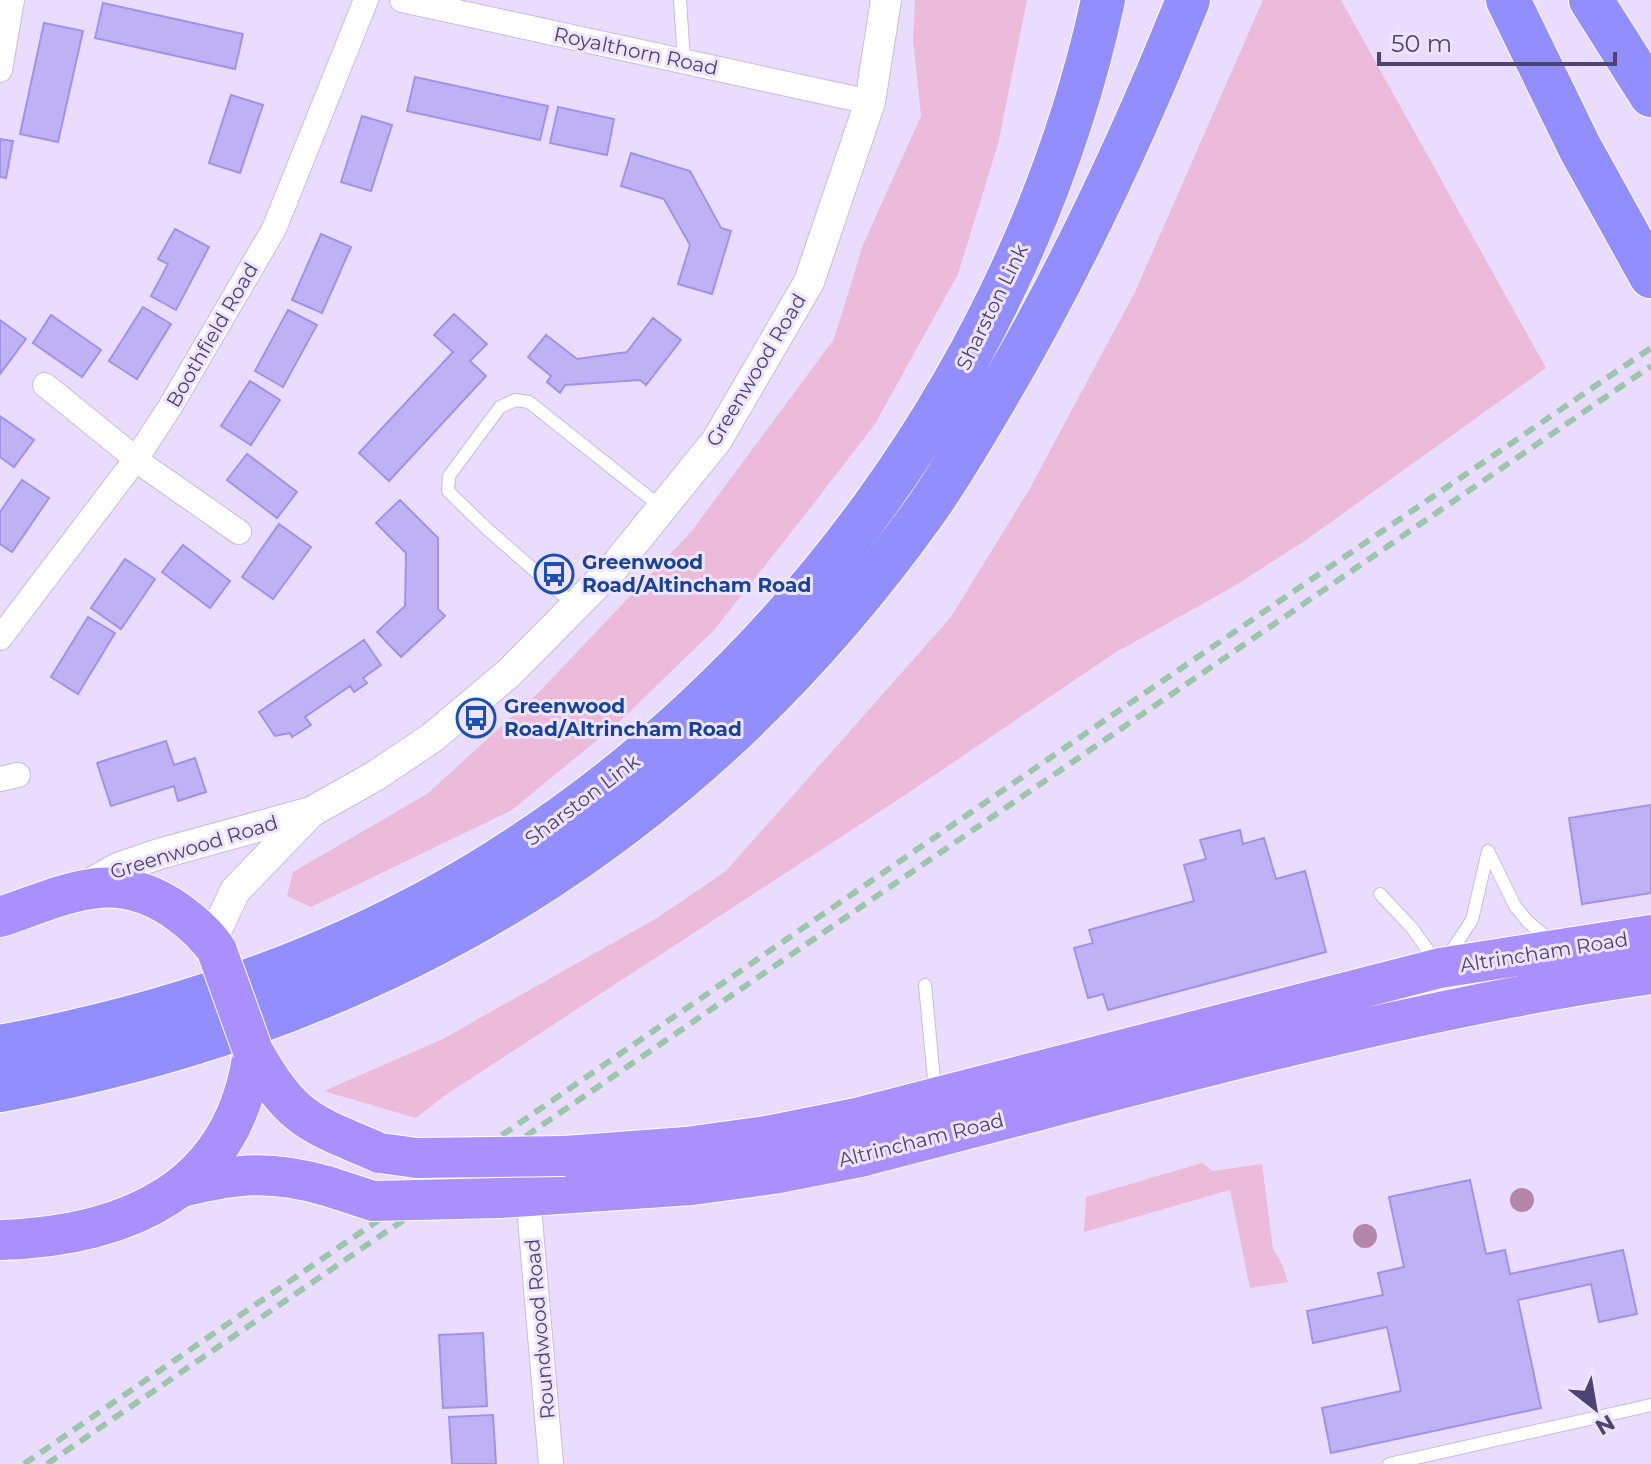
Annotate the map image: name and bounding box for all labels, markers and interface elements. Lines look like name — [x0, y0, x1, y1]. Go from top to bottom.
scale bar — [1379, 16, 1615, 66]
street label: Royalthorn Road — [552, 22, 720, 80]
text: 50 m — [1391, 29, 1452, 58]
street label: Sharston Link — [951, 240, 1033, 374]
street label: Boothfield Road — [161, 259, 263, 411]
street label: Greenwood Road — [701, 289, 811, 451]
place label: Greenwood Road/Altincham Road — [582, 550, 811, 597]
bus stop icon: Greenwood Road/Altincham Road — [533, 553, 575, 595]
place label: Greenwood Road/Altrincham Road — [504, 694, 742, 741]
bus stop icon: Greenwood Road/Altrincham Road — [455, 697, 497, 739]
street label: Sharston Link — [520, 749, 644, 851]
street label: Greenwood Road — [107, 810, 281, 884]
street label: Altrincham Road — [1458, 927, 1630, 977]
street label: Altrincham Road — [836, 1108, 1006, 1172]
street label: Roundwood Road — [520, 1238, 560, 1420]
north arrow — [1555, 1368, 1635, 1448]
text: N — [1590, 1409, 1620, 1441]

